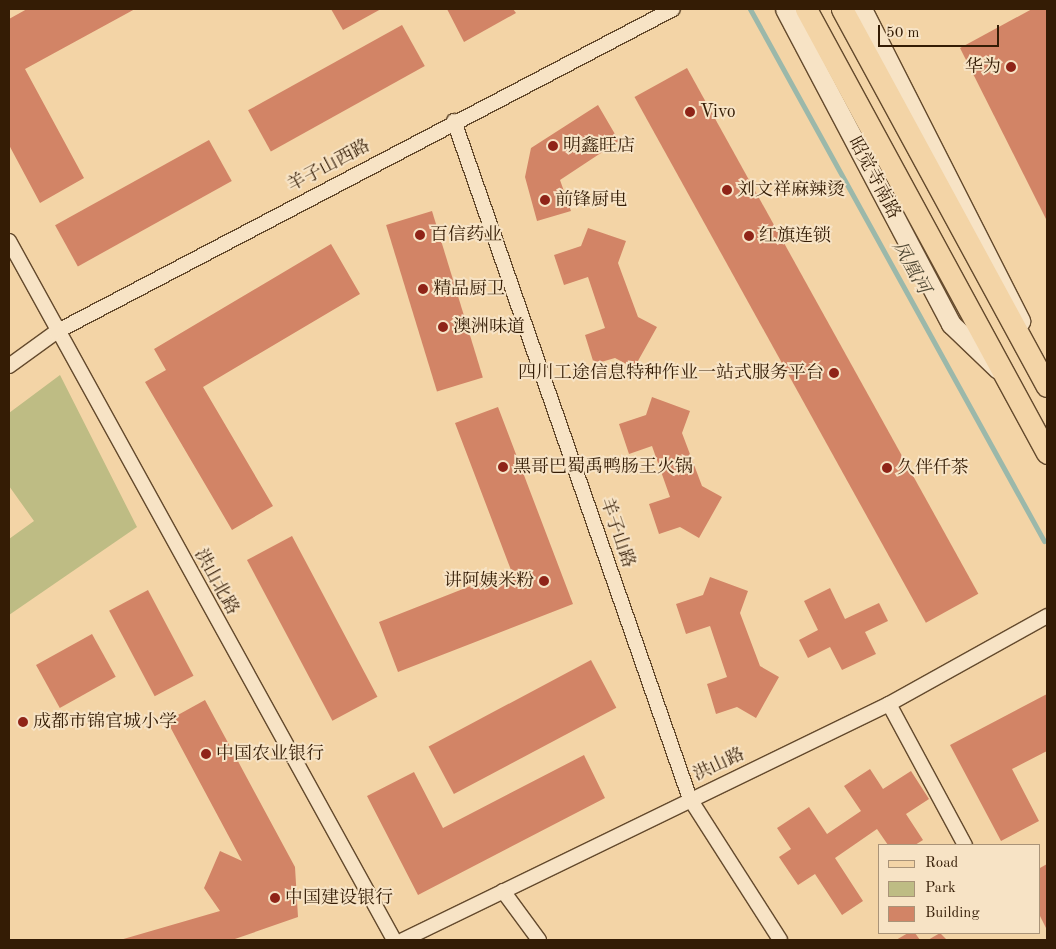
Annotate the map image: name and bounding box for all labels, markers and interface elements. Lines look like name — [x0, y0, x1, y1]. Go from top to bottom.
scale bar — [881, 15, 1002, 47]
text: 50 m — [886, 26, 920, 41]
place label: 华为 — [965, 56, 1001, 78]
marker: 华为 — [1005, 61, 1017, 73]
place label: Vivo — [700, 101, 736, 123]
marker: Vivo — [684, 106, 696, 118]
street label: 昭觉寺南路 — [843, 133, 905, 223]
street label: 羊子山西路 — [284, 135, 374, 197]
place label: 明鑫旺店 — [563, 135, 635, 157]
marker: 明鑫旺店 — [547, 140, 559, 152]
place label: 刘文祥麻辣烫 — [737, 179, 845, 201]
marker: 刘文祥麻辣烫 — [721, 184, 733, 196]
place label: 前锋厨电 — [555, 189, 627, 211]
marker: 前锋厨电 — [539, 194, 551, 206]
place label: 百信药业 — [430, 224, 502, 246]
place label: 红旗连锁 — [759, 225, 831, 247]
marker: 百信药业 — [414, 229, 426, 241]
marker: 红旗连锁 — [743, 230, 755, 242]
water label: 凤凰河 — [886, 238, 934, 298]
place label: 精品厨卫 — [433, 278, 505, 300]
marker: 精品厨卫 — [417, 283, 429, 295]
place label: 澳洲味道 — [453, 316, 525, 338]
marker: 澳洲味道 — [437, 321, 449, 333]
place label: 四川工途信息特种作业一站式服务平台 — [518, 362, 824, 384]
marker: 四川工途信息特种作业一站式服务平台 — [828, 367, 840, 379]
place label: 黑哥巴蜀禹鸭肠王火锅 — [513, 456, 693, 478]
place label: 久伴仟茶 — [897, 457, 969, 479]
marker: 黑哥巴蜀禹鸭肠王火锅 — [497, 461, 509, 473]
marker: 久伴仟茶 — [881, 462, 893, 474]
street label: 羊子山路 — [595, 495, 639, 571]
street label: 洪山北路 — [189, 545, 243, 619]
place label: 讲阿姨米粉 — [444, 570, 534, 592]
marker: 讲阿姨米粉 — [538, 575, 550, 587]
place label: 成都市锦官城小学 — [33, 711, 177, 733]
marker: 成都市锦官城小学 — [17, 716, 29, 728]
place label: 中国农业银行 — [216, 743, 324, 765]
street label: 洪山路 — [690, 744, 748, 786]
marker: 中国农业银行 — [200, 748, 212, 760]
legend — [878, 844, 1041, 934]
text: Road — [925, 856, 958, 871]
text: Park — [925, 881, 956, 896]
place label: 中国建设银行 — [285, 887, 393, 909]
marker: 中国建设银行 — [269, 892, 281, 904]
text: Building — [925, 906, 980, 921]

